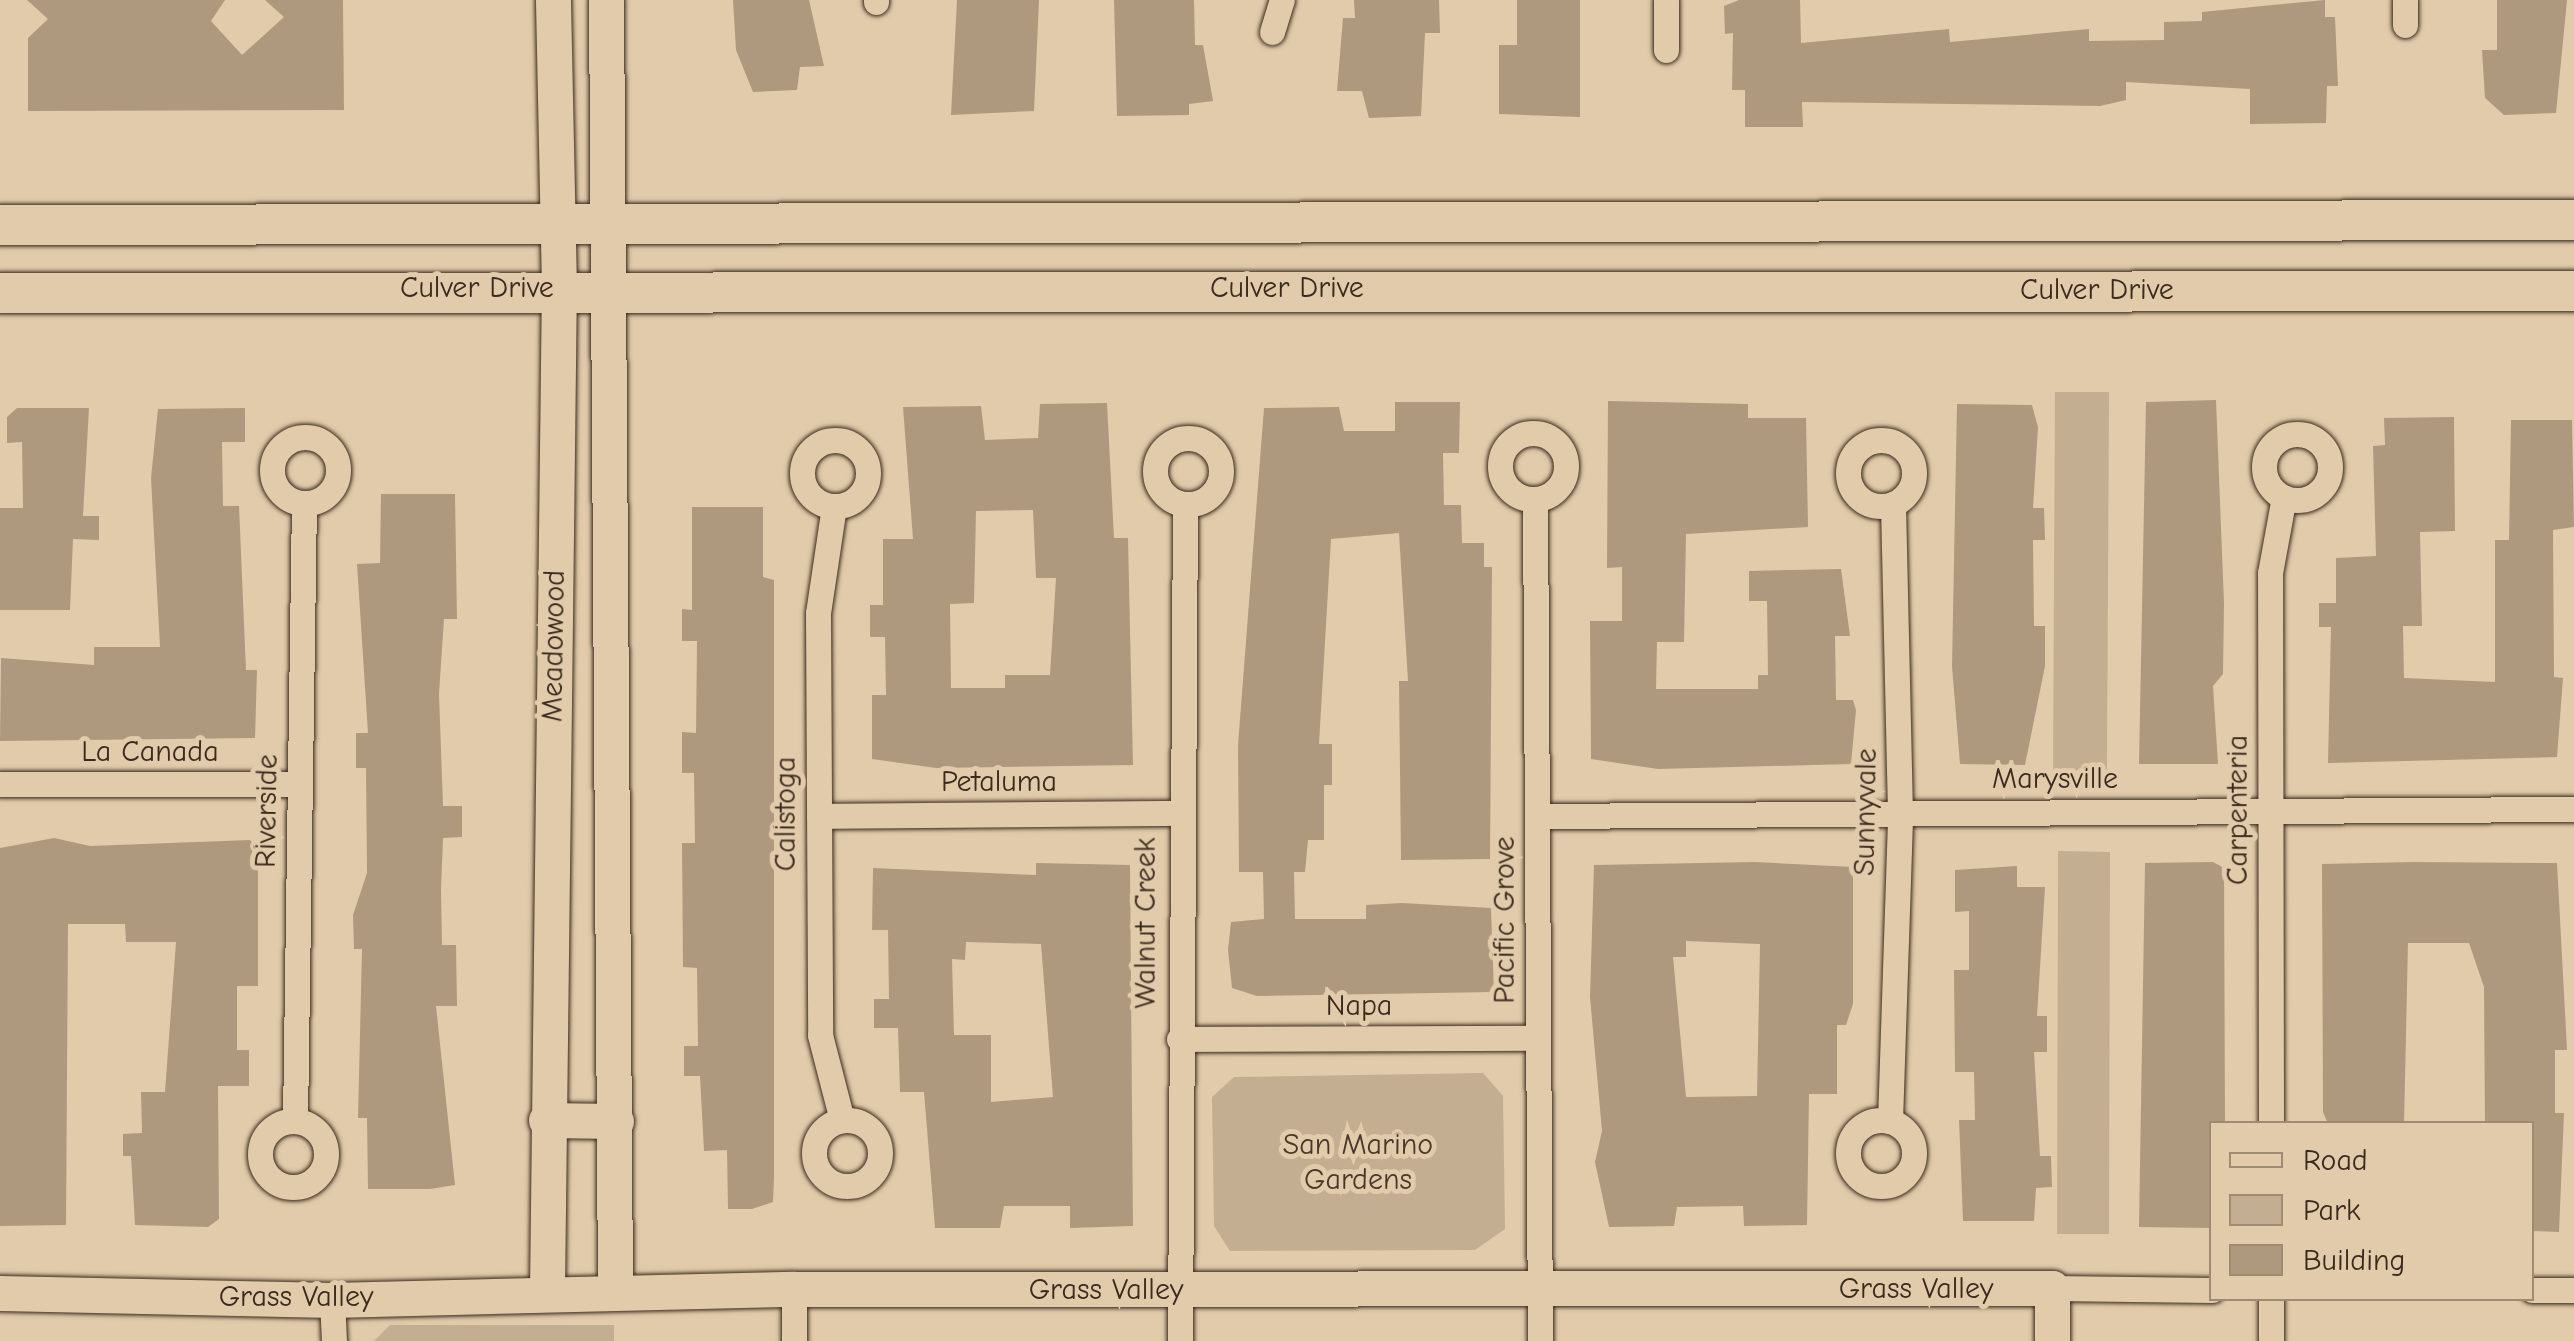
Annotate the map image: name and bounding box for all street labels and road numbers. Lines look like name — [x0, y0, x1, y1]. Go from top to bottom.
street label: Culver Drive — [400, 270, 554, 306]
street label: Culver Drive — [1210, 270, 1364, 306]
street label: Culver Drive — [2020, 272, 2174, 308]
street label: Meadowood — [535, 570, 573, 722]
street label: La Canada — [81, 734, 219, 770]
street label: Carpenteria — [2220, 735, 2256, 885]
street label: Sunnyvale — [1847, 748, 1885, 876]
street label: Riverside — [248, 754, 286, 868]
street label: Calistoga — [768, 757, 804, 871]
street label: Marysville — [1992, 761, 2118, 797]
street label: Petaluma — [941, 764, 1057, 800]
street label: Pacific Grove — [1487, 836, 1523, 1004]
street label: Walnut Creek — [1128, 838, 1164, 1008]
street label: Napa — [1326, 988, 1392, 1024]
street label: Grass Valley — [1839, 1271, 1993, 1307]
street label: Grass Valley — [1029, 1272, 1183, 1308]
street label: Grass Valley — [219, 1279, 373, 1315]

